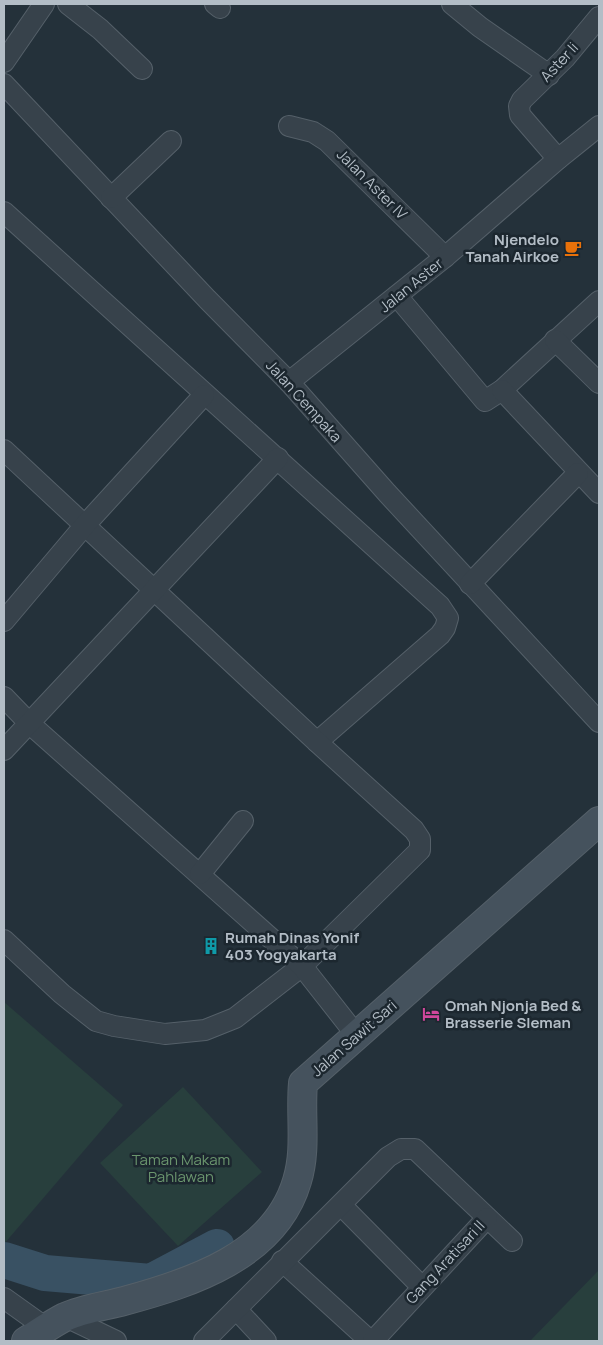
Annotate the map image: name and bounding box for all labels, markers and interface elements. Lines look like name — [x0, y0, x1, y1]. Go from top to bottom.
street label: Aster Ii — [535, 38, 583, 86]
street label: Jalan Aster IV — [332, 144, 412, 224]
place label: Njendelo Tanah Airkoe — [465, 229, 559, 267]
cafe icon: Njendelo Tanah Airkoe — [563, 238, 583, 258]
street label: Jalan Aster — [375, 252, 448, 317]
street label: Jalan Cempaka — [261, 355, 347, 447]
place label: Rumah Dinas Yonif 403 Yogyakarta — [225, 927, 359, 965]
building icon: Rumah Dinas Yonif 403 Yogyakarta — [201, 936, 221, 956]
street label: Jalan Sawit Sari — [307, 995, 401, 1081]
place label: Omah Njonja Bed & Brasserie Sleman — [445, 995, 581, 1033]
hotel icon: Omah Njonja Bed & Brasserie Sleman — [421, 1004, 441, 1024]
park label: Taman Makam Pahlawan — [132, 1149, 230, 1187]
street label: Gang Aratisari II — [401, 1216, 489, 1308]

